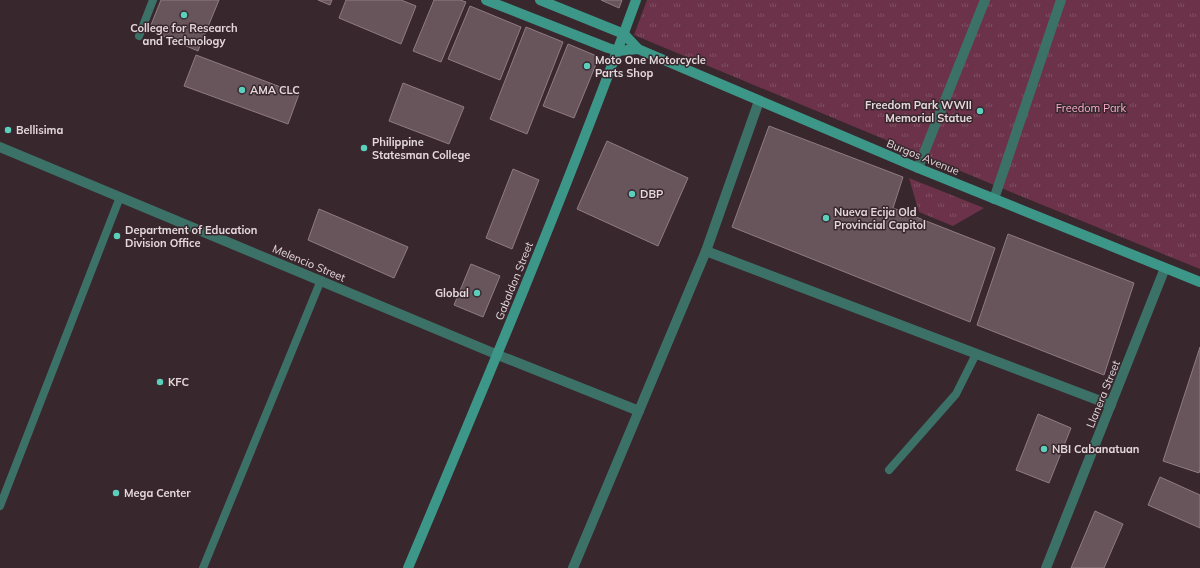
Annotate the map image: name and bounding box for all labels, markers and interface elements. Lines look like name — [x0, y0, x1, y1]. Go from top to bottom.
marker: College for Research and Technology — [179, 10, 189, 20]
place label: College for Research and Technology — [130, 21, 238, 48]
place label: Moto One Motorcycle Parts Shop — [595, 53, 706, 80]
marker: Moto One Motorcycle Parts Shop — [582, 61, 592, 71]
place label: AMA CLC — [250, 83, 300, 97]
marker: AMA CLC — [237, 85, 247, 95]
place label: Freedom Park WWII Memorial Statue — [865, 98, 972, 125]
park label: Freedom Park — [1056, 101, 1127, 115]
marker: Freedom Park WWII Memorial Statue — [975, 106, 985, 116]
place label: Bellisima — [16, 123, 64, 137]
marker: Bellisima — [3, 125, 13, 135]
place label: Philippine Statesman College — [372, 135, 470, 162]
street label: Burgos Avenue — [885, 136, 961, 178]
marker: Philippine Statesman College — [359, 143, 369, 153]
place label: DBP — [640, 187, 663, 201]
marker: DBP — [627, 189, 637, 199]
place label: Nueva Ecija Old Provincial Capitol — [834, 205, 926, 232]
marker: Nueva Ecija Old Provincial Capitol — [821, 213, 831, 223]
place label: Department of Education Division Office — [125, 223, 258, 250]
marker: Department of Education Division Office — [112, 231, 122, 241]
street label: Gabaldon Street — [492, 240, 536, 322]
street label: Melencio Street — [270, 241, 348, 285]
place label: Global — [435, 286, 469, 300]
marker: Global — [472, 288, 482, 298]
street label: Llanera Street — [1083, 358, 1123, 430]
place label: KFC — [168, 375, 189, 389]
marker: KFC — [155, 377, 165, 387]
place label: NBI Cabanatuan — [1052, 442, 1139, 456]
marker: NBI Cabanatuan — [1039, 444, 1049, 454]
place label: Mega Center — [124, 486, 191, 500]
marker: Mega Center — [111, 488, 121, 498]

